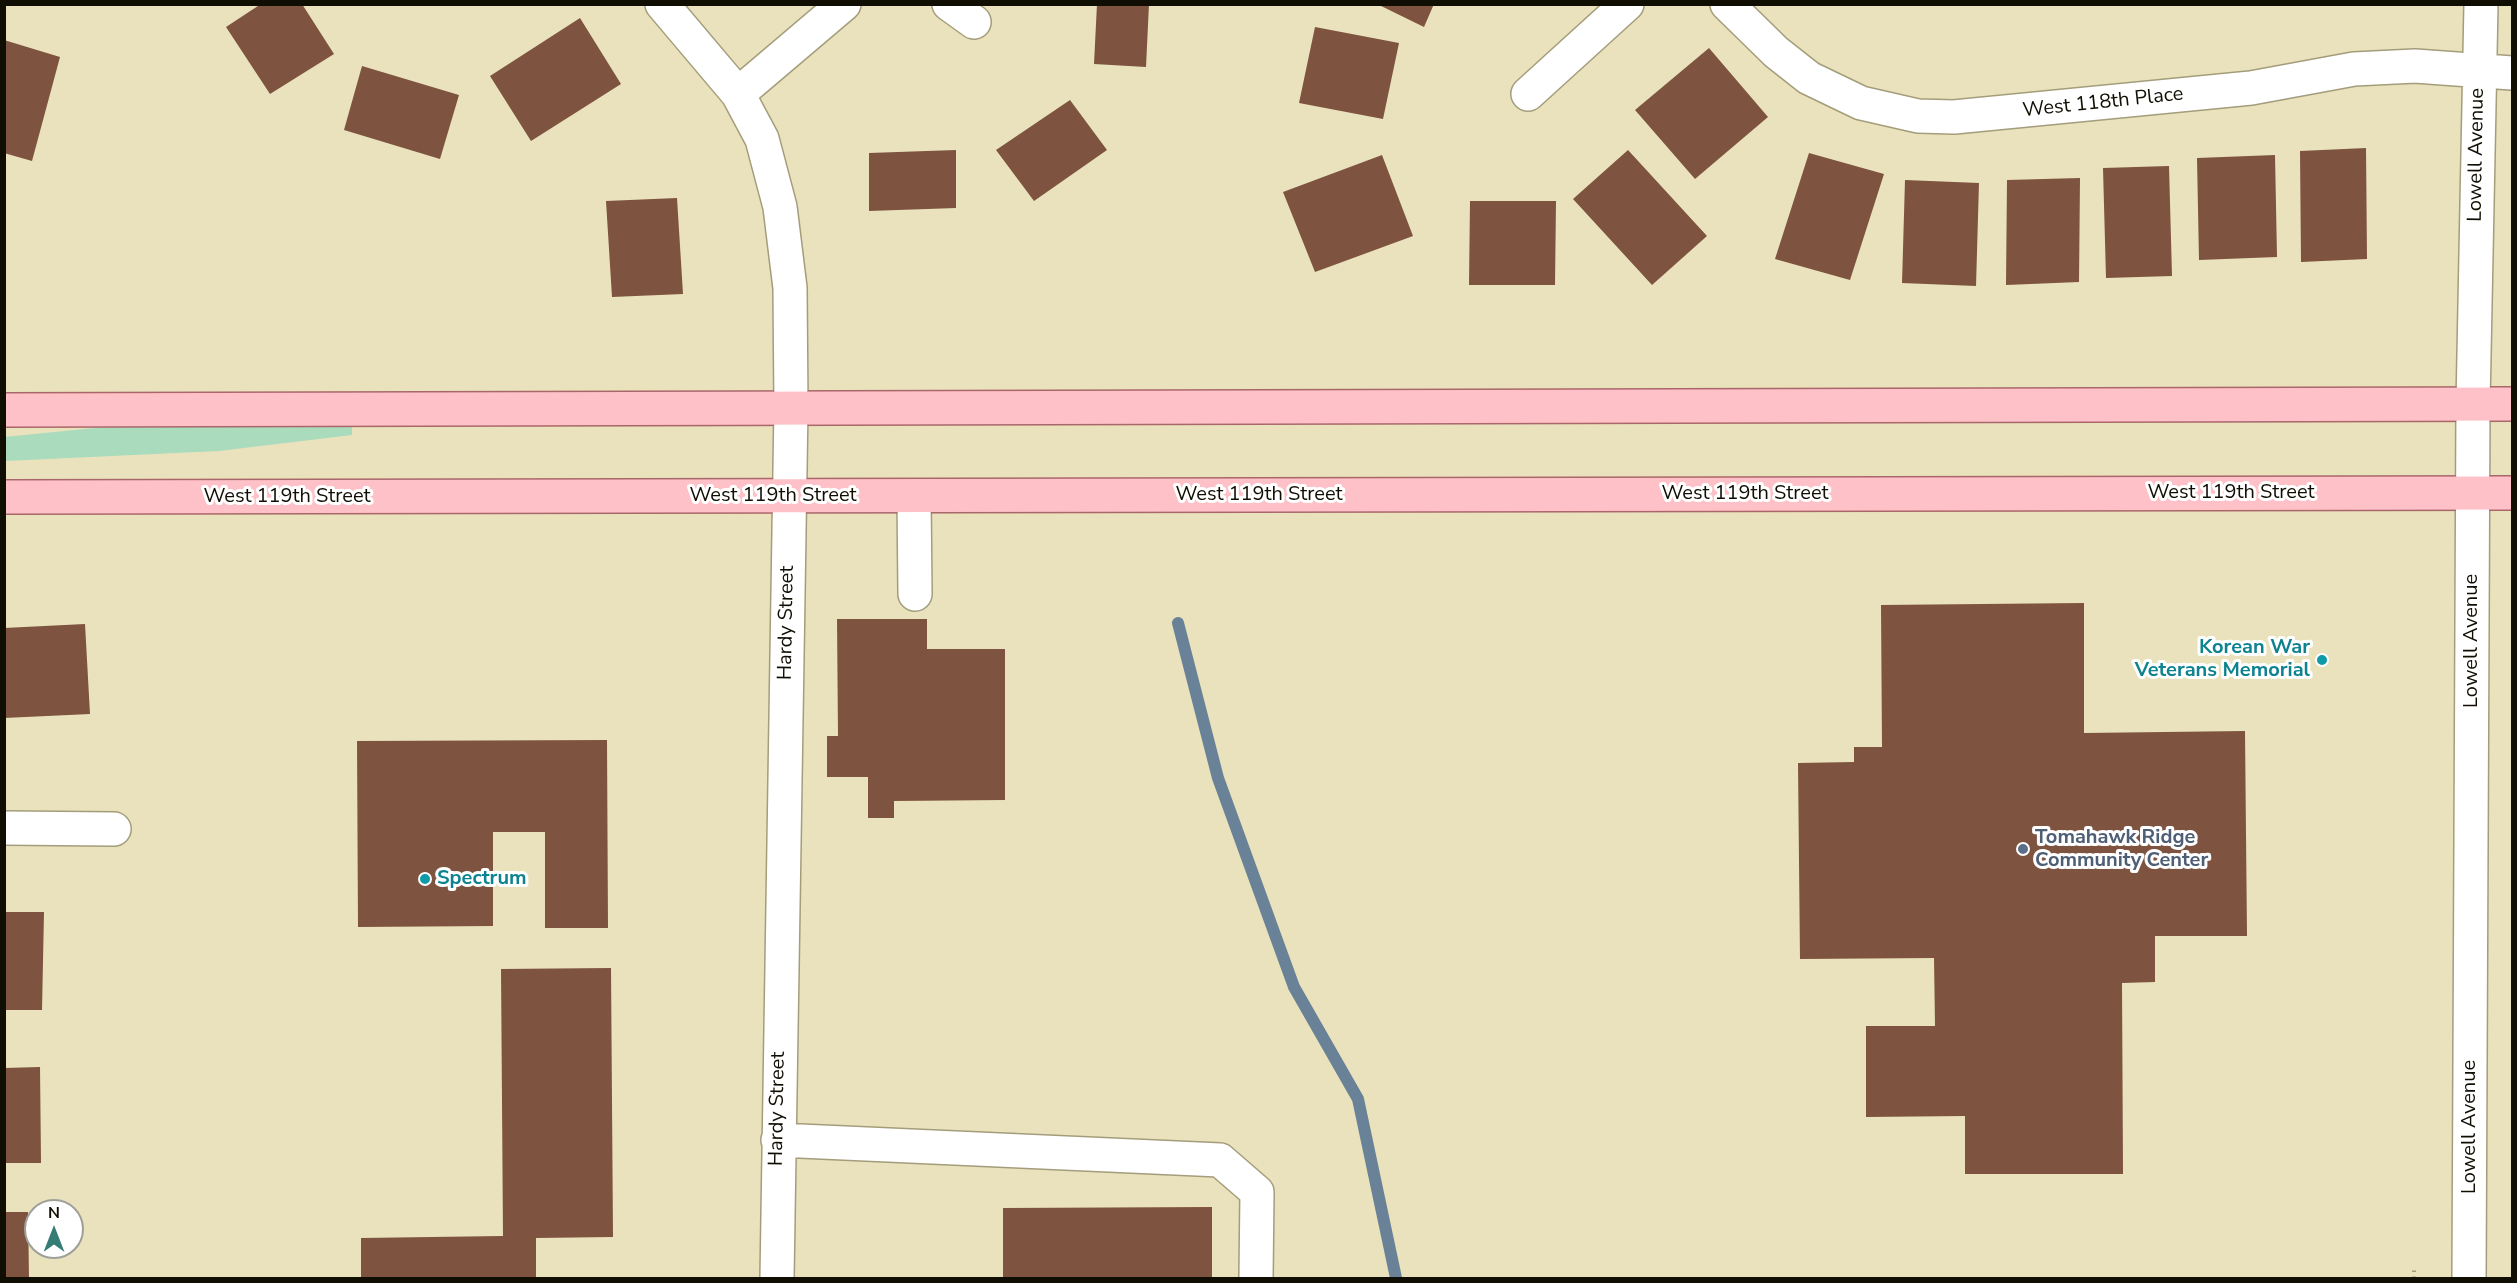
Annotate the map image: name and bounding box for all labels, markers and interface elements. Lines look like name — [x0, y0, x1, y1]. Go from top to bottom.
street label: West 118th Place — [2021, 83, 2185, 123]
street label: Lowell Avenue — [2464, 88, 2490, 222]
street label: West 119th Street — [2147, 481, 2315, 505]
street label: West 119th Street — [1661, 482, 1829, 506]
street label: West 119th Street — [1175, 483, 1343, 507]
street label: West 119th Street — [689, 484, 857, 508]
street label: West 119th Street — [203, 485, 371, 509]
street label: Hardy Street — [774, 566, 800, 680]
street label: Lowell Avenue — [2460, 574, 2484, 708]
place label: Korean War Veterans Memorial — [2135, 636, 2310, 683]
marker: Korean War Veterans Memorial — [2315, 653, 2329, 667]
place label: Tomahawk Ridge Community Center — [2035, 826, 2208, 873]
marker: Tomahawk Ridge Community Center — [2016, 842, 2030, 856]
place label: Spectrum — [437, 867, 527, 891]
marker: Spectrum — [418, 872, 432, 886]
street label: Hardy Street — [765, 1052, 791, 1166]
street label: Lowell Avenue — [2458, 1060, 2482, 1194]
north arrow — [24, 1199, 84, 1259]
text: N — [48, 1202, 60, 1224]

